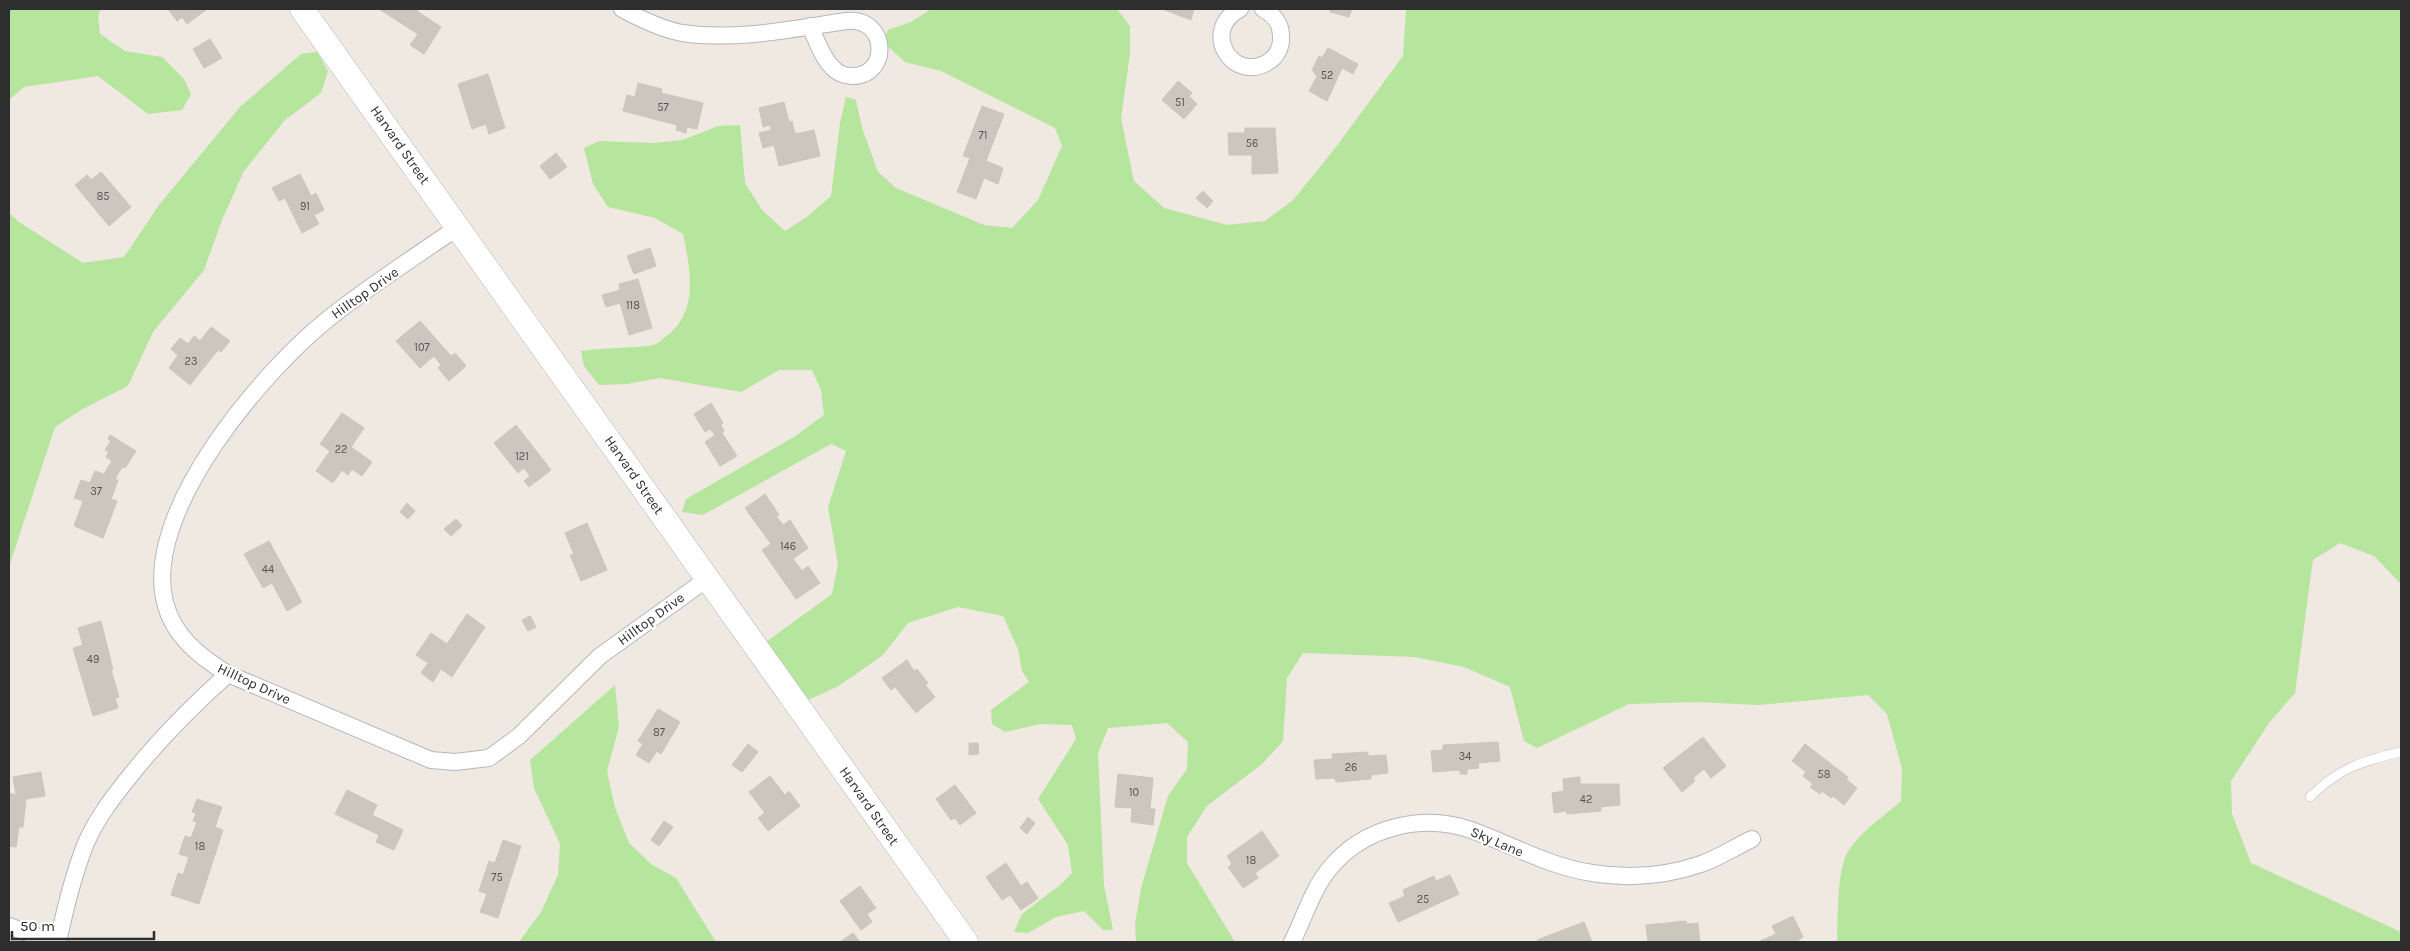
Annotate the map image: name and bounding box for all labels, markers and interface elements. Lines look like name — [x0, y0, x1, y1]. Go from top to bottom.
house number: 52 — [1321, 69, 1333, 82]
house number: 51 — [1175, 96, 1185, 109]
house number: 57 — [657, 101, 669, 114]
street label: Harvard Street — [367, 102, 433, 188]
house number: 71 — [979, 129, 987, 142]
house number: 56 — [1246, 137, 1258, 150]
house number: 85 — [97, 190, 109, 203]
house number: 91 — [300, 200, 310, 213]
street label: Hilltop Drive — [328, 264, 402, 322]
house number: 118 — [626, 299, 640, 312]
house number: 107 — [414, 341, 430, 354]
house number: 23 — [185, 355, 197, 368]
street label: Harvard Street — [601, 432, 667, 518]
house number: 22 — [335, 443, 347, 456]
house number: 121 — [515, 450, 529, 463]
house number: 37 — [90, 485, 102, 498]
house number: 146 — [780, 540, 796, 553]
house number: 44 — [262, 563, 274, 576]
street label: Hilltop Drive — [614, 589, 688, 649]
house number: 49 — [87, 653, 99, 666]
street label: Hilltop Drive — [215, 660, 293, 708]
house number: 87 — [653, 726, 665, 739]
house number: 34 — [1459, 750, 1471, 763]
house number: 26 — [1345, 761, 1357, 774]
street label: Harvard Street — [836, 763, 902, 849]
house number: 58 — [1818, 768, 1831, 781]
house number: 10 — [1129, 786, 1139, 799]
house number: 42 — [1580, 793, 1592, 806]
street label: Sky Lane — [1468, 823, 1526, 861]
house number: 18 — [195, 840, 205, 853]
house number: 18 — [1246, 854, 1256, 867]
house number: 75 — [491, 871, 503, 884]
house number: 25 — [1417, 893, 1429, 906]
scale bar — [12, 908, 155, 940]
text: 50 m — [20, 917, 55, 935]

